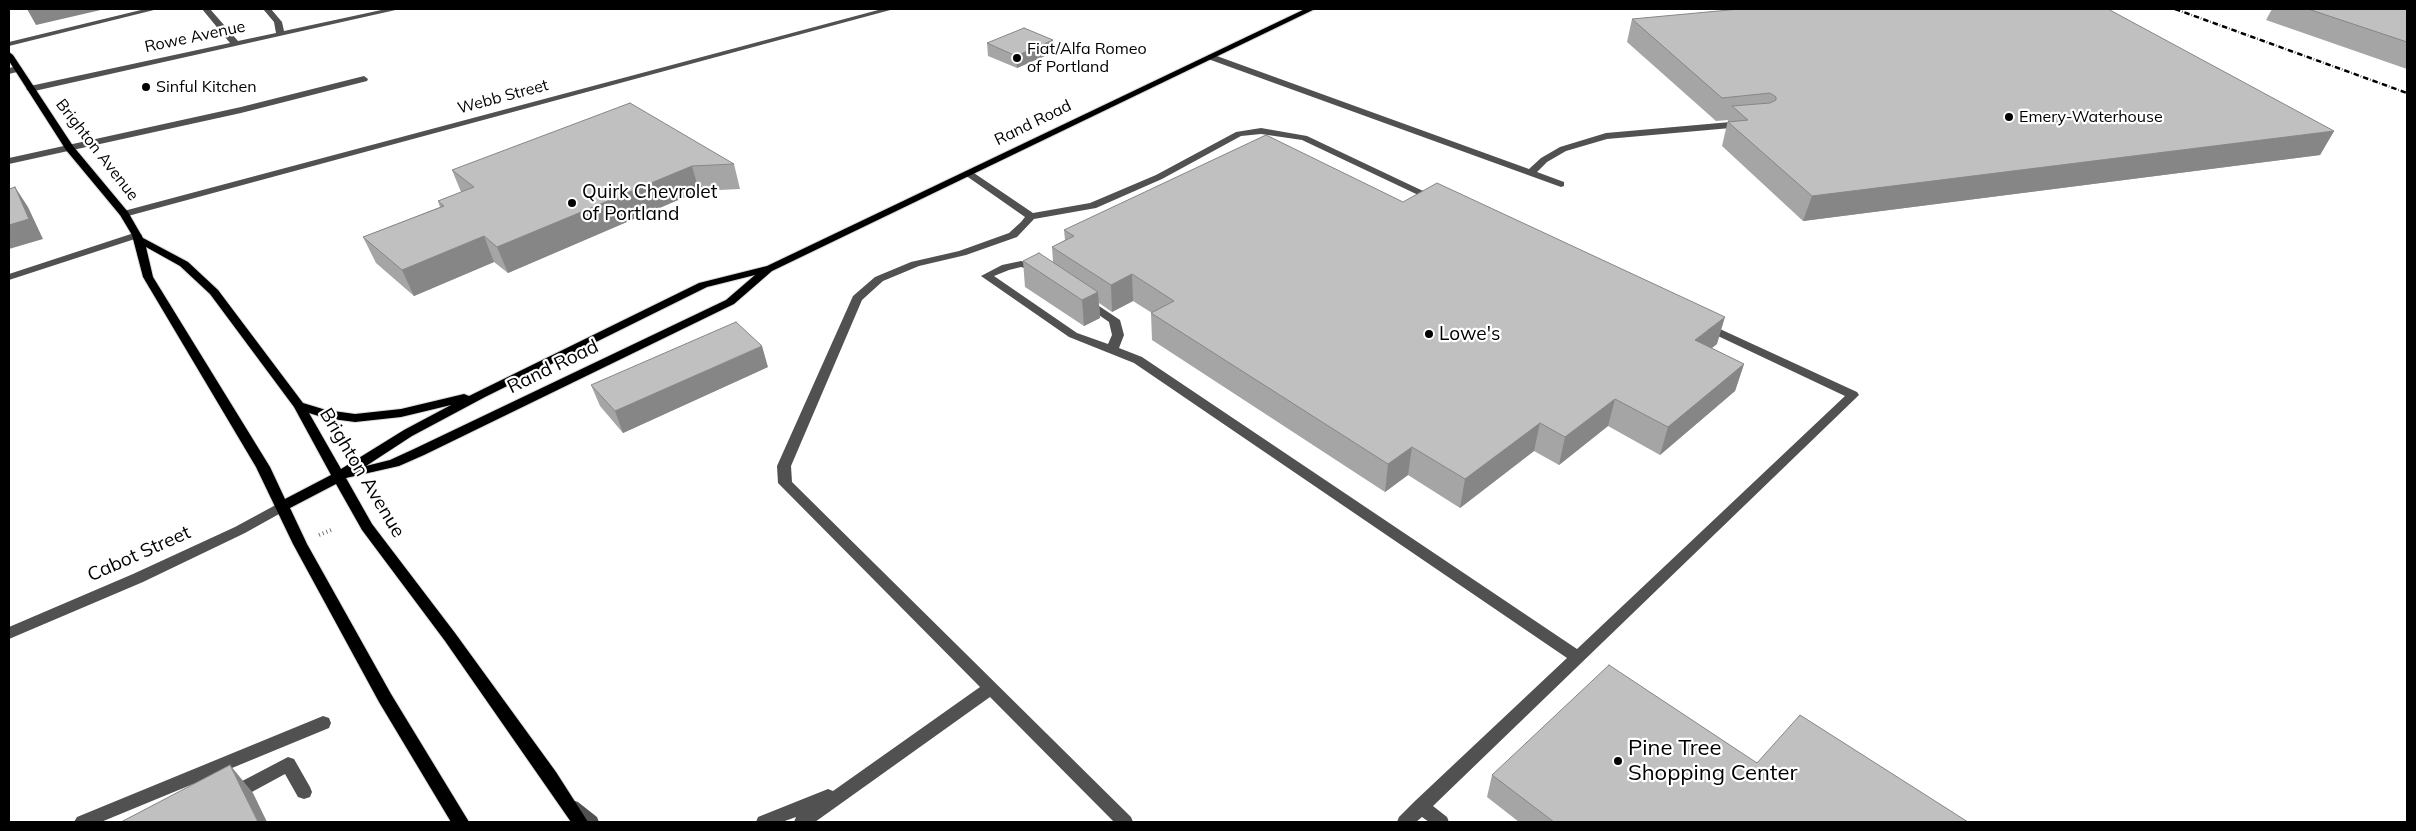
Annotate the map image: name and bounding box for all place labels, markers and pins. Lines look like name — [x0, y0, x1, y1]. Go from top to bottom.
place label: Fiat/Alfa Romeo of Portland — [1027, 39, 1147, 77]
marker: Fiat/Alfa Romeo of Portland — [1011, 52, 1023, 64]
place label: Sinful Kitchen — [156, 77, 257, 97]
marker: Sinful Kitchen — [140, 81, 152, 93]
place label: Emery-Waterhouse — [2019, 107, 2163, 127]
marker: Emery-Waterhouse — [2003, 111, 2015, 123]
place label: Quirk Chevrolet of Portland — [582, 181, 717, 225]
marker: Quirk Chevrolet of Portland — [566, 197, 578, 209]
place label: Lowe's — [1439, 323, 1500, 345]
marker: Lowe's — [1423, 328, 1435, 340]
place label: Pine Tree Shopping Center — [1628, 735, 1797, 786]
marker: Pine Tree Shopping Center — [1612, 755, 1624, 767]

